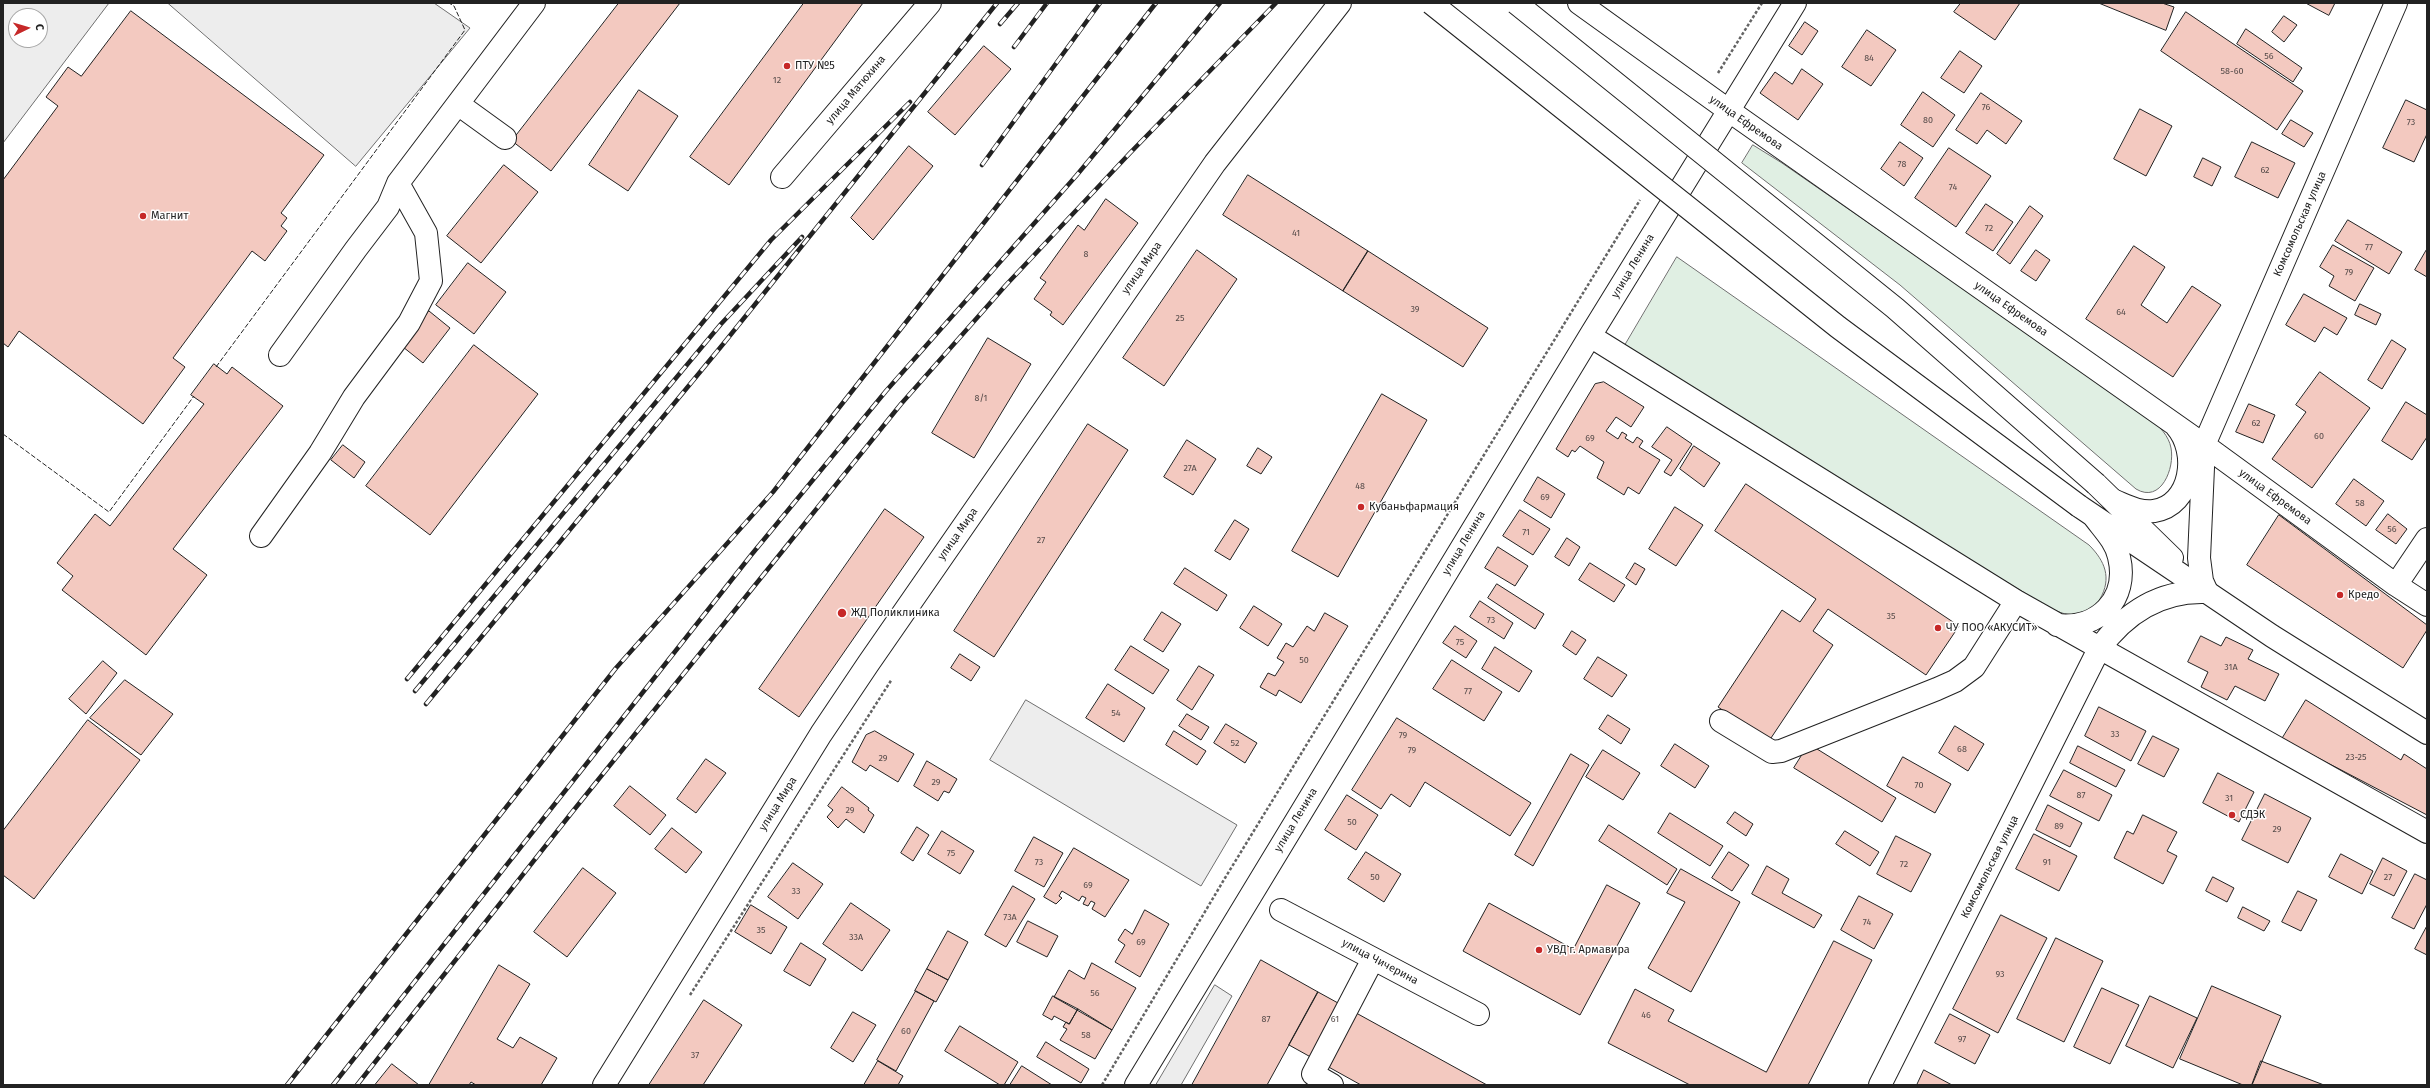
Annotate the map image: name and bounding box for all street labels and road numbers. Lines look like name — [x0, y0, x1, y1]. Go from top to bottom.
street label: улица Матюхина — [823, 53, 889, 127]
street label: улица Ефремова — [1707, 93, 1785, 153]
street label: Комсомольская улица — [2271, 169, 2329, 279]
street label: улица Ленина — [1609, 232, 1657, 300]
street label: улица Мира — [1119, 239, 1165, 297]
street label: улица Ефремова — [1972, 279, 2050, 339]
street label: улица Ефремова — [2236, 466, 2314, 528]
street label: улица Мира — [935, 505, 981, 563]
street label: улица Ленина — [1440, 509, 1488, 577]
street label: улица Мира — [756, 775, 800, 833]
street label: улица Ленина — [1272, 786, 1320, 854]
street label: Комсомольская улица — [1958, 813, 2022, 921]
street label: улица Чичерина — [1340, 936, 1420, 988]

